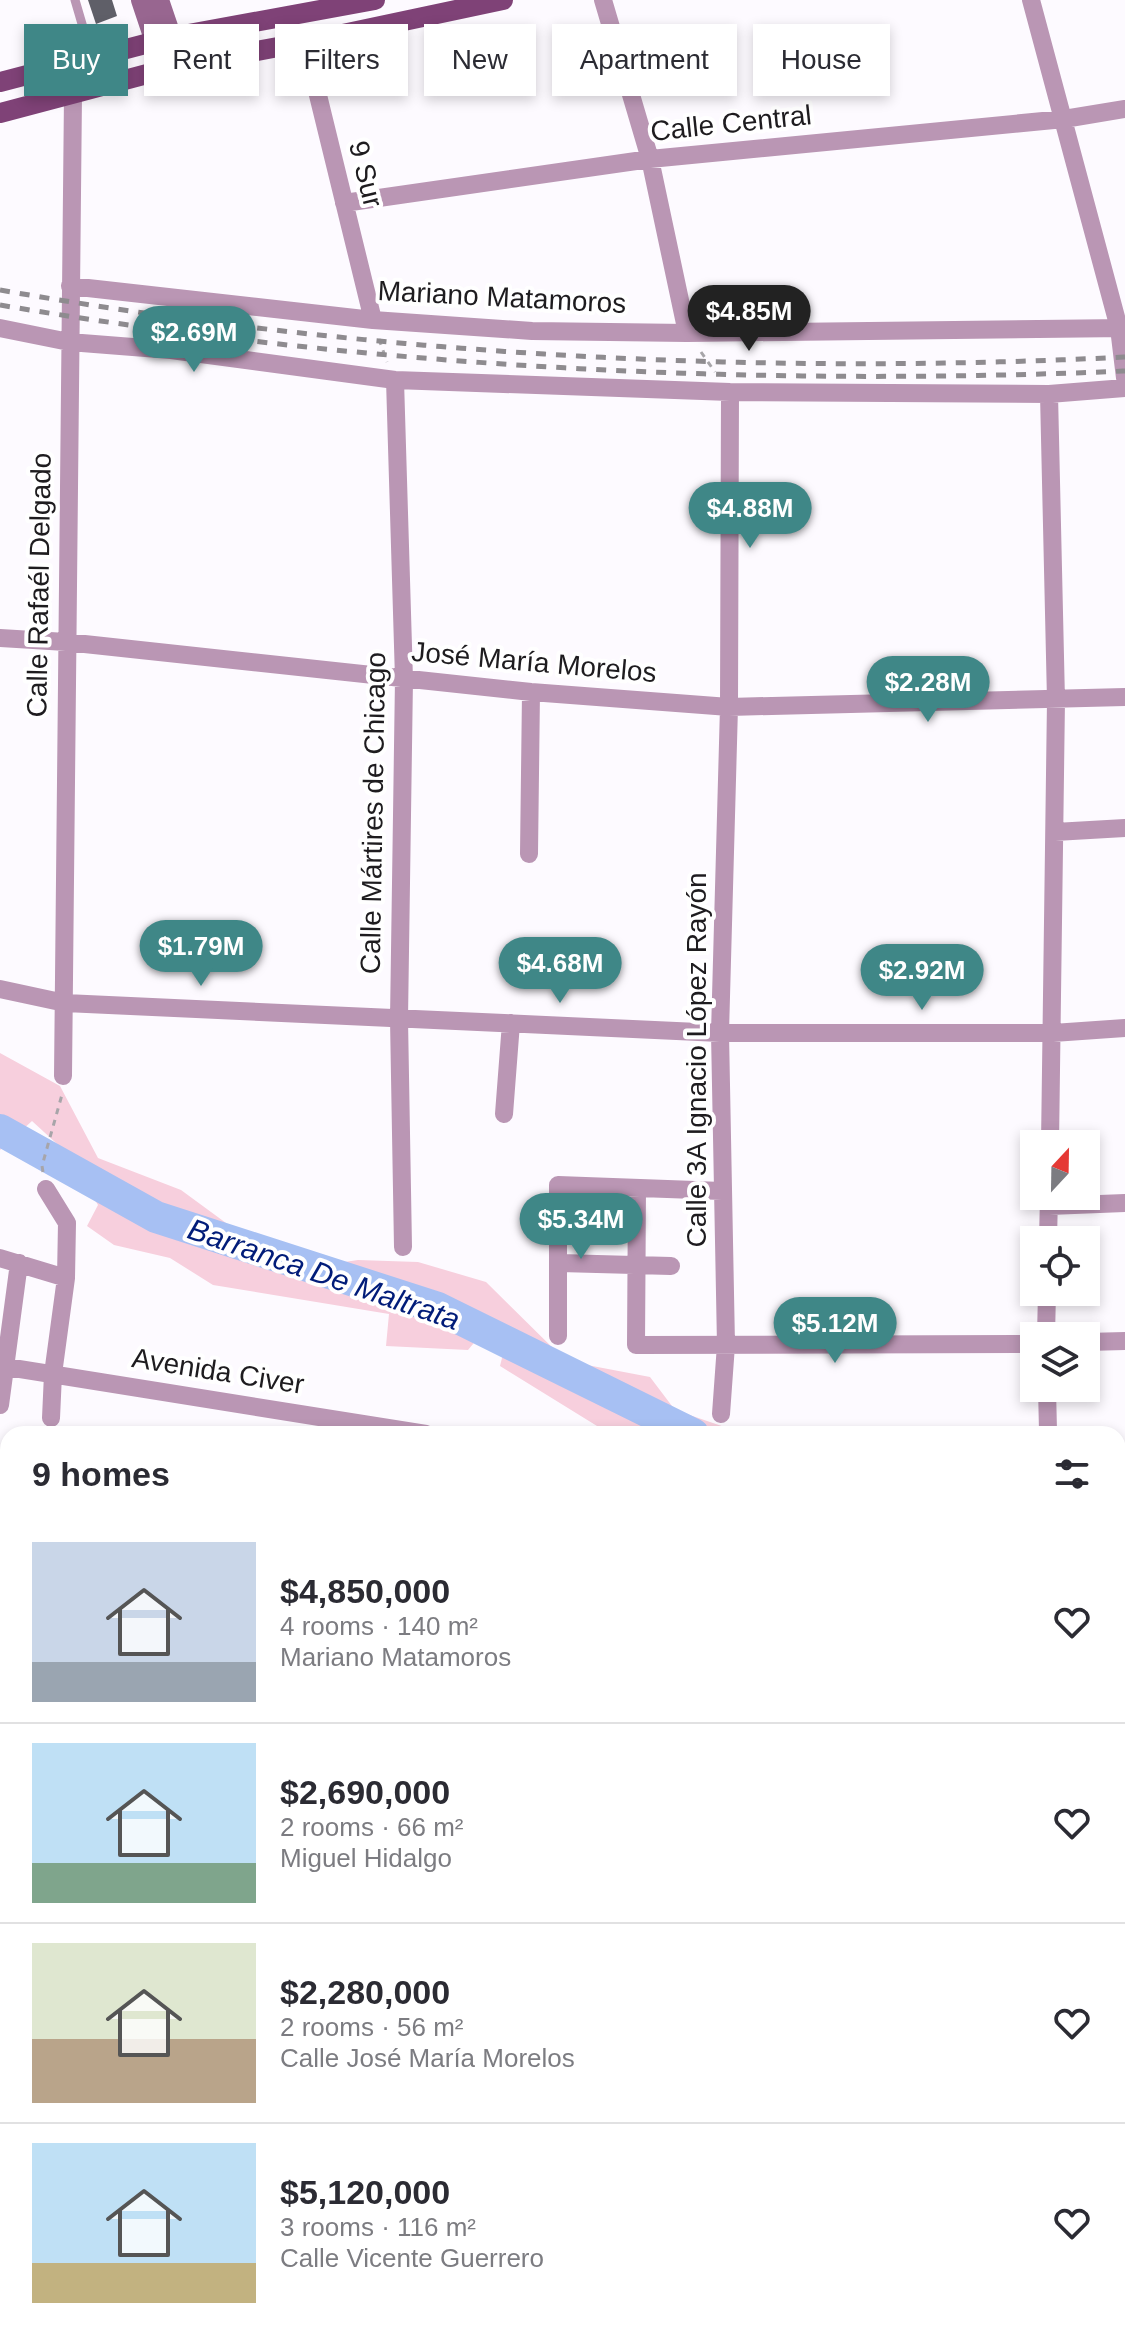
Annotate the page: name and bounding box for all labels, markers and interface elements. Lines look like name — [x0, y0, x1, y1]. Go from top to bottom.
chip: Buy — [24, 24, 128, 96]
chip: Rent — [144, 24, 259, 96]
chip: Filters — [275, 24, 408, 96]
chip: New — [424, 24, 536, 96]
chip: Apartment — [552, 24, 737, 96]
chip: House — [753, 24, 890, 96]
street label: Calle Central — [649, 99, 813, 147]
street label: 9 Sur — [343, 138, 389, 210]
street label: Mariano Matamoros — [377, 275, 627, 319]
pin: $4.85M — [684, 285, 814, 353]
text: $4.85M — [706, 296, 792, 326]
pin: $2.69M — [129, 306, 259, 374]
text: $2.69M — [151, 317, 237, 347]
street label: Calle Rafaél Delgado — [21, 452, 57, 718]
pin: $4.88M — [685, 482, 815, 550]
text: $4.88M — [707, 493, 793, 523]
street label: José María Morelos — [410, 636, 658, 688]
street label: Calle Mártires de Chicago — [355, 652, 391, 974]
pin: $2.28M — [863, 656, 993, 724]
text: $2.28M — [885, 667, 971, 697]
street label: Calle 3A Ignacio López Rayón — [681, 872, 712, 1248]
pin: $1.79M — [136, 920, 266, 988]
text: $1.79M — [158, 931, 244, 961]
pin: $4.68M — [495, 937, 625, 1005]
pin: $2.92M — [857, 944, 987, 1012]
text: $4.68M — [517, 948, 603, 978]
text: $2.92M — [879, 955, 965, 985]
north arrow — [1020, 1130, 1100, 1210]
map controls — [1020, 1130, 1100, 1402]
pin: $5.34M — [516, 1193, 646, 1261]
text: $5.34M — [538, 1204, 624, 1234]
water label: Barranca De Maltrata — [184, 1212, 464, 1336]
button: locate — [1020, 1226, 1100, 1306]
pin: $5.12M — [770, 1297, 900, 1365]
text: $5.12M — [792, 1308, 878, 1338]
button: layers — [1020, 1322, 1100, 1402]
street label: Avenida Civer — [130, 1342, 306, 1400]
icon: filters — [1050, 1452, 1094, 1496]
text: 9 homes — [32, 1455, 170, 1493]
text: $4,850,000 — [280, 1572, 450, 1610]
icon: home — [96, 1574, 192, 1670]
icon: heart — [1050, 1600, 1094, 1644]
text: 4 rooms · 140 m² — [280, 1611, 478, 1641]
text: Mariano Matamoros — [280, 1642, 511, 1672]
text: $2,690,000 — [280, 1773, 450, 1811]
icon: home — [96, 1775, 192, 1871]
icon: heart — [1050, 1801, 1094, 1845]
text: 2 rooms · 66 m² — [280, 1812, 464, 1842]
text: Miguel Hidalgo — [280, 1843, 452, 1873]
text: $2,280,000 — [280, 1973, 450, 2011]
icon: home — [96, 1975, 192, 2071]
icon: heart — [1050, 2001, 1094, 2045]
text: 2 rooms · 56 m² — [280, 2012, 464, 2042]
text: Calle José María Morelos — [280, 2043, 575, 2073]
text: $5,120,000 — [280, 2173, 450, 2211]
icon: home — [96, 2175, 192, 2271]
icon: heart — [1050, 2201, 1094, 2245]
text: 3 rooms · 116 m² — [280, 2212, 476, 2242]
text: Calle Vicente Guerrero — [280, 2243, 544, 2273]

